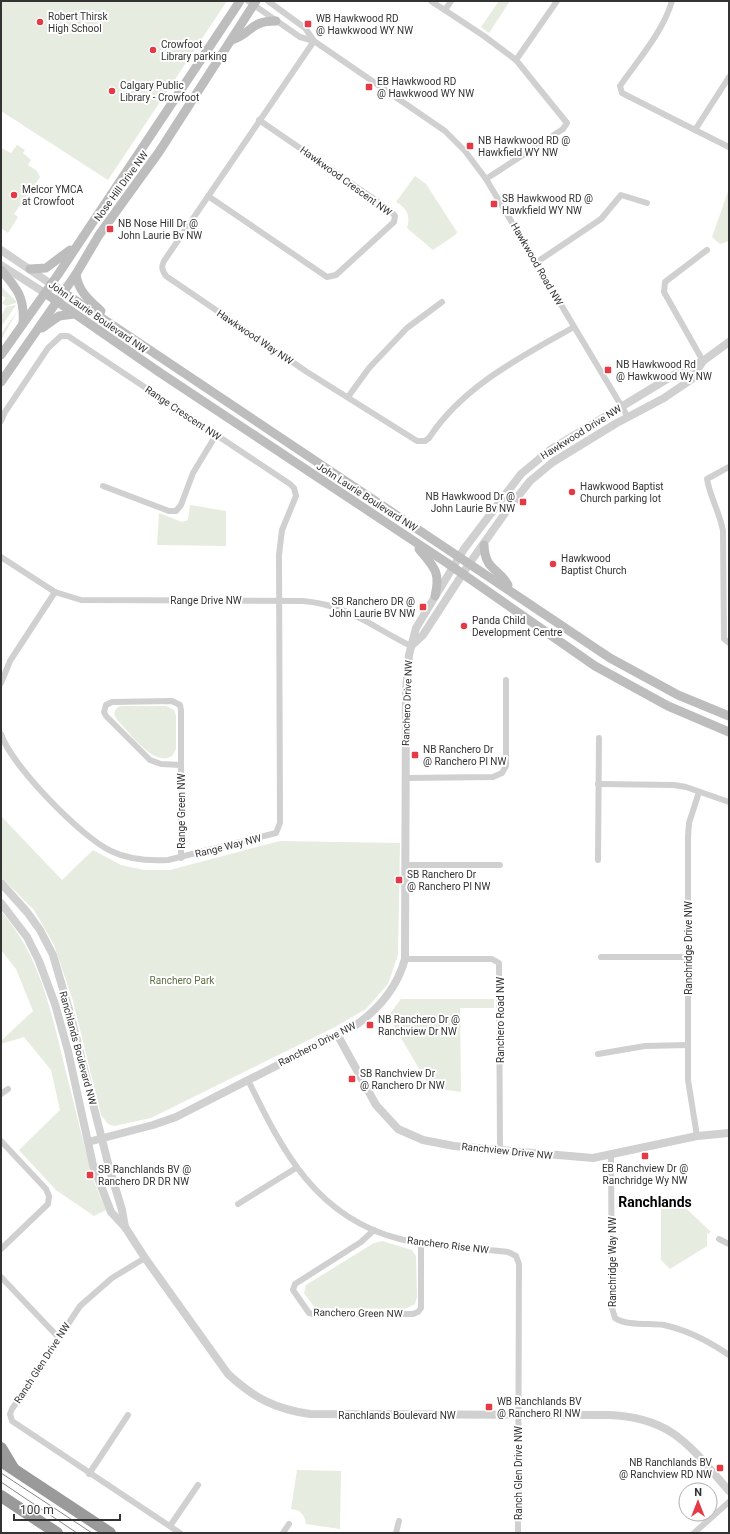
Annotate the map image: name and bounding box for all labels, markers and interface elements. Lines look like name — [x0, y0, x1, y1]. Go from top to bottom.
place label: Robert Thirsk High School — [48, 11, 108, 34]
place label: WB Hawkwood RD @ Hawkwood WY NW — [316, 13, 413, 36]
marker: Robert Thirsk High School — [35, 17, 45, 27]
marker: WB Hawkwood RD @ Hawkwood WY NW — [303, 19, 313, 29]
place label: Crowfoot Library parking — [161, 39, 227, 62]
marker: Crowfoot Library parking — [148, 45, 158, 55]
place label: EB Hawkwood RD @ Hawkwood WY NW — [377, 76, 474, 99]
place label: Calgary Public Library - Crowfoot — [120, 80, 199, 103]
marker: EB Hawkwood RD @ Hawkwood WY NW — [364, 82, 374, 92]
marker: Calgary Public Library - Crowfoot — [107, 86, 117, 96]
place label: NB Hawkwood RD @ Hawkfield WY NW — [478, 135, 570, 158]
marker: NB Hawkwood RD @ Hawkfield WY NW — [465, 141, 475, 151]
street label: Hawkwood Crescent NW — [298, 144, 394, 218]
street label: Nose Hill Drive NW — [92, 149, 150, 223]
place label: Melcor YMCA at Crowfoot — [22, 184, 84, 207]
marker: Melcor YMCA at Crowfoot — [9, 190, 19, 200]
place label: SB Hawkwood RD @ Hawkfield WY NW — [502, 193, 593, 216]
marker: SB Hawkwood RD @ Hawkfield WY NW — [489, 199, 499, 209]
place label: NB Nose Hill Dr @ John Laurie Bv NW — [118, 218, 202, 241]
street label: Hawkwood Road NW — [509, 221, 565, 307]
marker: NB Nose Hill Dr @ John Laurie Bv NW — [105, 224, 115, 234]
street label: John Laurie Boulevard NW — [47, 279, 149, 355]
street label: Hawkwood Way NW — [215, 307, 295, 367]
place label: NB Hawkwood Rd @ Hawkwood Wy NW — [616, 359, 712, 382]
marker: NB Hawkwood Rd @ Hawkwood Wy NW — [603, 365, 613, 375]
street label: Range Crescent NW — [143, 384, 223, 442]
street label: Hawkwood Drive NW — [539, 403, 624, 461]
street label: John Laurie Boulevard NW — [315, 460, 419, 534]
place label: Hawkwood Baptist Church parking lot — [580, 481, 664, 504]
marker: Hawkwood Baptist Church parking lot — [567, 487, 577, 497]
place label: NB Hawkwood Dr @ John Laurie Bv NW — [426, 491, 515, 514]
marker: NB Hawkwood Dr @ John Laurie Bv NW — [518, 497, 528, 507]
place label: Hawkwood Baptist Church — [561, 553, 626, 576]
marker: Hawkwood Baptist Church — [548, 559, 558, 569]
street label: Range Drive NW — [170, 595, 242, 606]
place label: SB Ranchero DR @ John Laurie BV NW — [329, 596, 415, 619]
marker: SB Ranchero DR @ John Laurie BV NW — [418, 602, 428, 612]
place label: Panda Child Development Centre — [472, 615, 562, 638]
marker: Panda Child Development Centre — [459, 621, 469, 631]
street label: Ranchero Drive NW — [400, 660, 414, 746]
place label: NB Ranchero Dr @ Ranchero Pl NW — [423, 744, 506, 767]
marker: NB Ranchero Dr @ Ranchero Pl NW — [410, 750, 420, 760]
street label: Range Green NW — [176, 773, 187, 849]
street label: Range Way NW — [194, 832, 262, 860]
place label: SB Ranchero Dr @ Ranchero Pl NW — [407, 869, 490, 892]
marker: SB Ranchero Dr @ Ranchero Pl NW — [394, 875, 404, 885]
street label: Ranchridge Drive NW — [683, 901, 694, 995]
park label: Ranchero Park — [150, 975, 215, 986]
street label: Ranchero Road NW — [495, 977, 506, 1063]
street label: Ranchlands Boulevard NW — [58, 990, 99, 1106]
place label: NB Ranchero Dr @ Ranchview Dr NW — [378, 1014, 460, 1037]
street label: Ranchero Drive NW — [276, 1020, 358, 1068]
marker: NB Ranchero Dr @ Ranchview Dr NW — [365, 1020, 375, 1030]
place label: SB Ranchview Dr @ Ranchero Dr NW — [360, 1068, 445, 1091]
marker: SB Ranchview Dr @ Ranchero Dr NW — [347, 1074, 357, 1084]
street label: Ranchview Drive NW — [461, 1141, 553, 1161]
marker: EB Ranchview Dr @ Ranchridge Wy NW — [640, 1151, 650, 1161]
place label: EB Ranchview Dr @ Ranchridge Wy NW — [602, 1163, 688, 1186]
place label: SB Ranchlands BV @ Ranchero DR DR NW — [98, 1164, 191, 1187]
marker: SB Ranchlands BV @ Ranchero DR DR NW — [85, 1170, 95, 1180]
district label: Ranchlands — [618, 1194, 692, 1210]
street label: Ranchridge Way NW — [607, 1217, 618, 1307]
street label: Ranchero Rise NW — [407, 1235, 490, 1255]
street label: Ranchero Green NW — [313, 1307, 403, 1319]
street label: Ranch Glen Drive NW — [12, 1321, 72, 1405]
place label: WB Ranchlands BV @ Ranchero RI NW — [497, 1396, 582, 1419]
marker: WB Ranchlands BV @ Ranchero RI NW — [484, 1402, 494, 1412]
street label: Ranchlands Boulevard NW — [338, 1410, 456, 1421]
street label: Ranch Glen Drive NW — [513, 1426, 524, 1520]
place label: NB Ranchlands BV @ Ranchview RD NW — [619, 1457, 713, 1480]
marker: NB Ranchlands BV @ Ranchview RD NW — [715, 1463, 725, 1473]
north arrow — [678, 1482, 718, 1522]
text: N — [694, 1486, 702, 1499]
scale bar — [14, 1496, 120, 1522]
text: 100 m — [20, 1503, 54, 1517]

